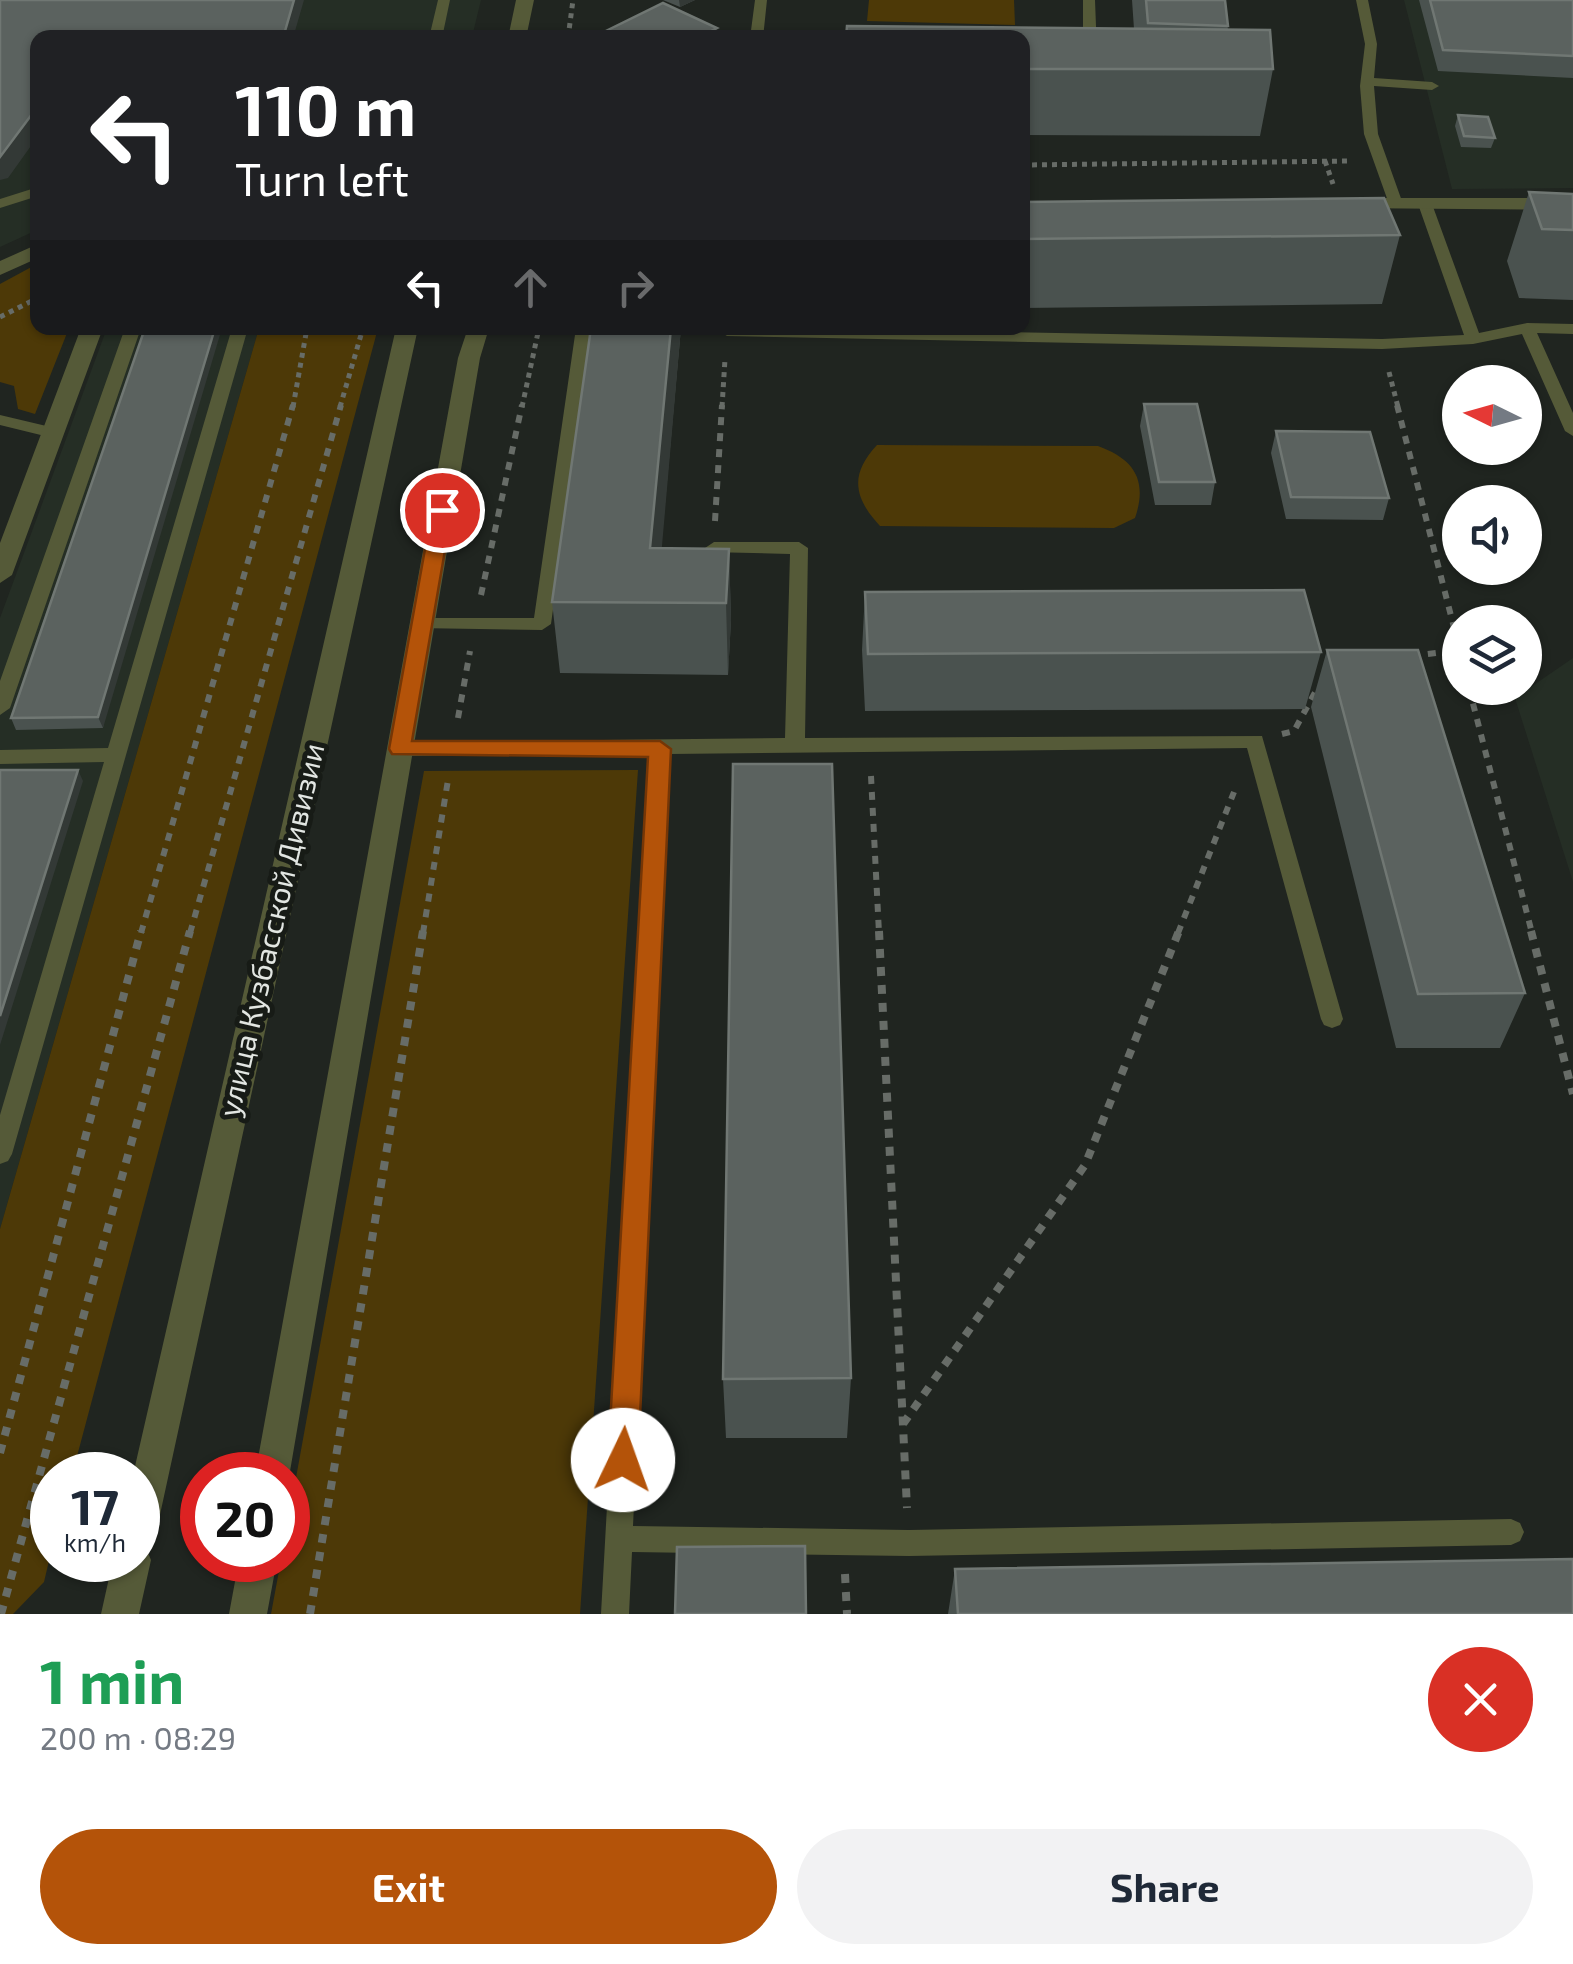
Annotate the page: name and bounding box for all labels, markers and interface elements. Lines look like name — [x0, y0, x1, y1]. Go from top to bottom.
text: 110 m — [235, 66, 416, 150]
icon: left — [70, 70, 200, 200]
text: Turn left — [235, 151, 409, 205]
icon: left — [398, 260, 453, 315]
icon: ahead — [503, 260, 558, 315]
icon: right — [608, 260, 663, 315]
north arrow — [1442, 365, 1542, 465]
map controls — [1442, 365, 1542, 705]
pin — [400, 468, 485, 553]
icon: arrive — [415, 483, 470, 538]
button: sound — [1442, 485, 1542, 585]
button: layers — [1442, 605, 1542, 705]
street label: улица Кузбасской Дивизии — [210, 739, 332, 1120]
position arrow — [571, 1408, 675, 1512]
speed limit sign: 20 — [180, 1452, 310, 1582]
text: 17 — [71, 1475, 119, 1535]
text: km/h — [64, 1527, 126, 1557]
text: 1 min — [40, 1644, 184, 1716]
button: close — [1428, 1647, 1533, 1752]
text: 200 m · 08:29 — [40, 1718, 236, 1756]
button: Exit — [40, 1829, 777, 1944]
button: Share — [797, 1829, 1533, 1944]

